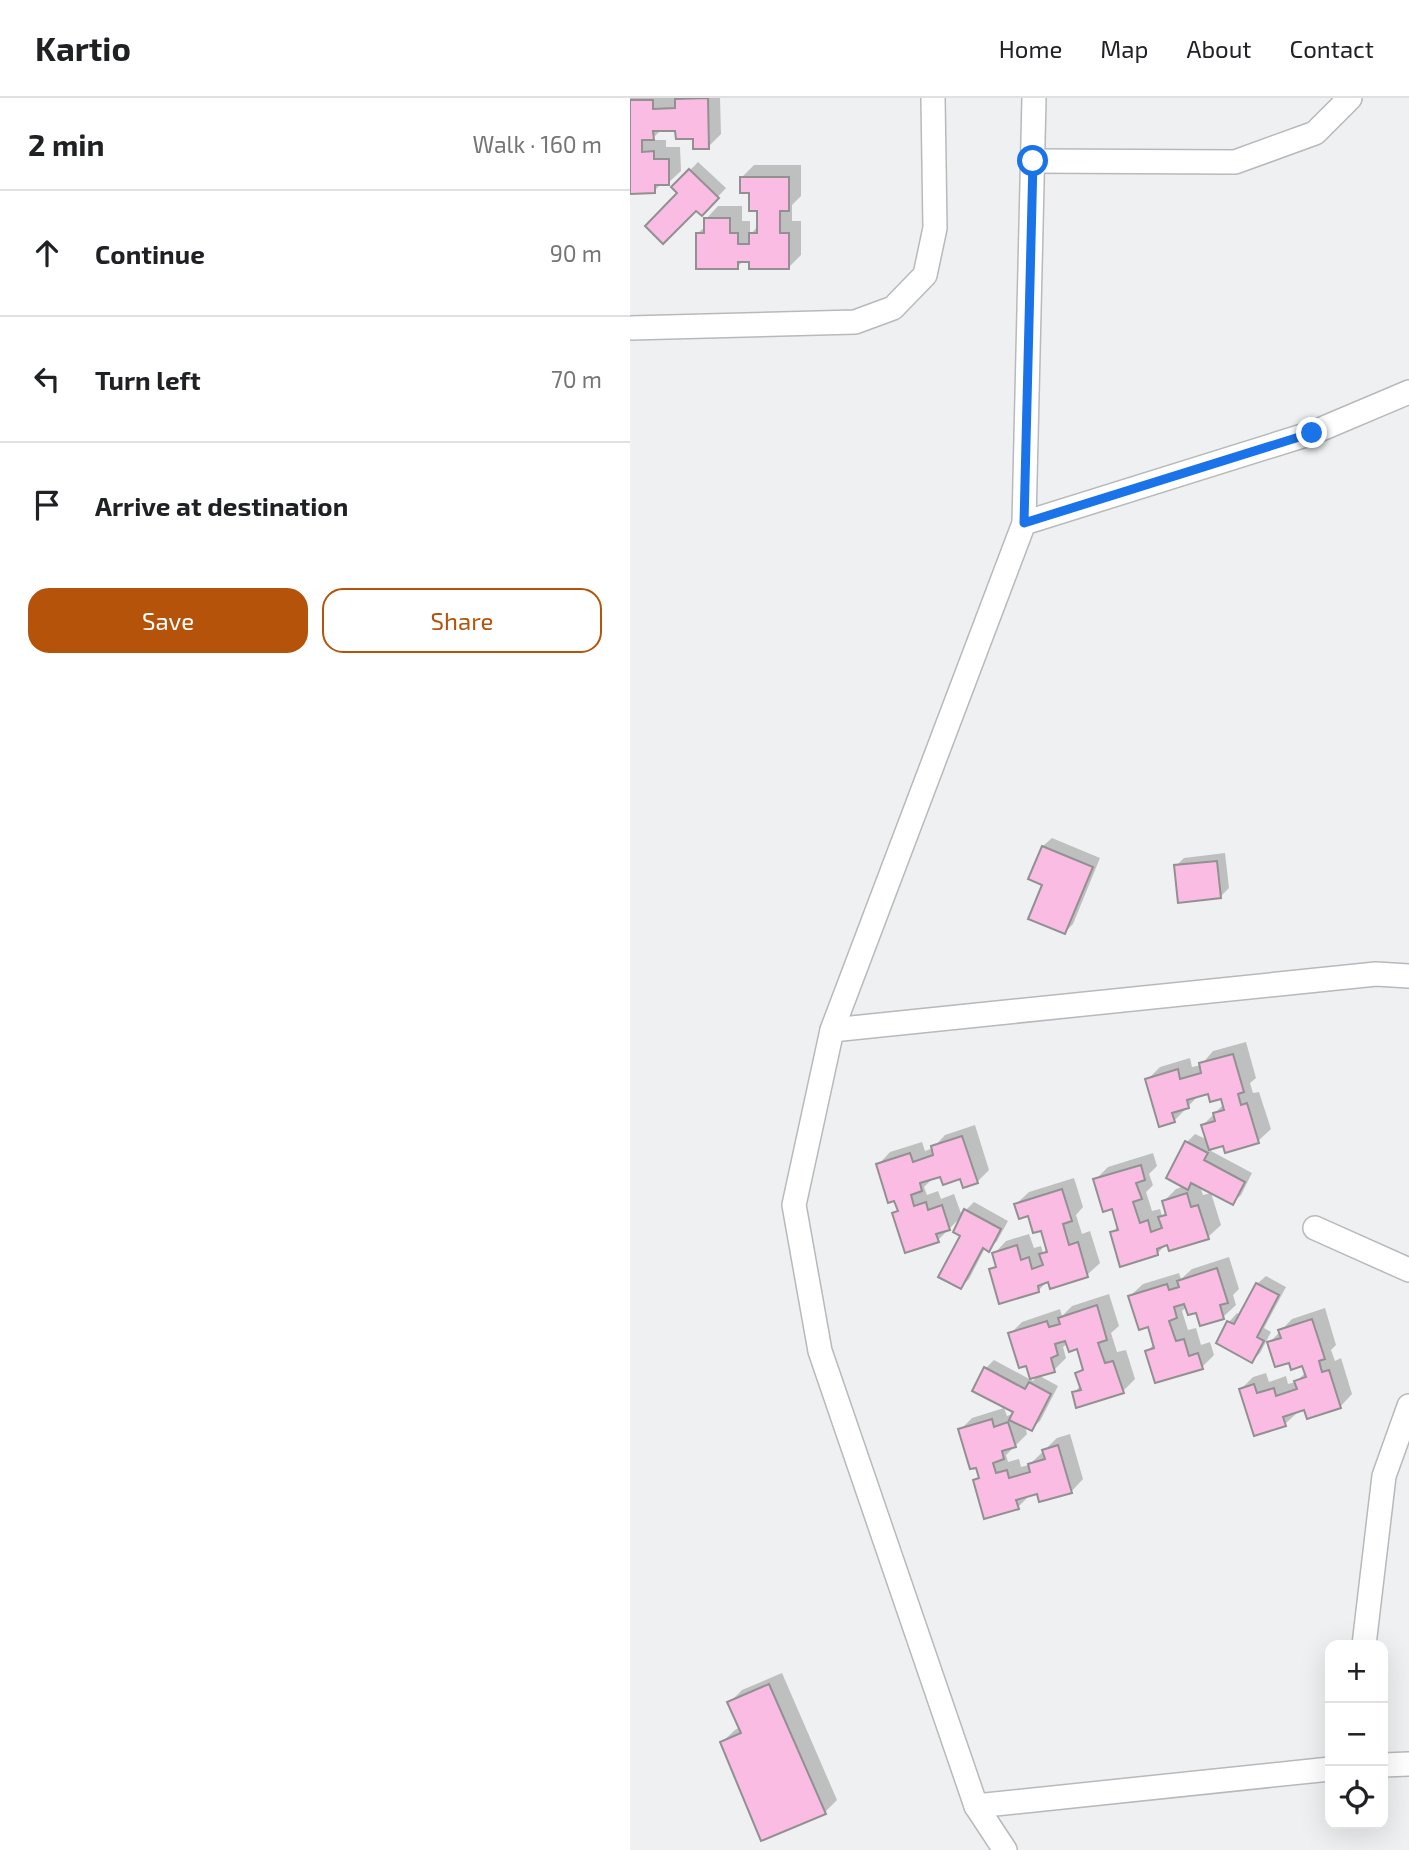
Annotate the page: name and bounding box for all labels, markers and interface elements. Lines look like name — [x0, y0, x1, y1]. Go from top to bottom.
text: Kartio — [35, 28, 131, 68]
text: Home — [999, 34, 1062, 63]
text: Map — [1100, 34, 1148, 63]
text: About — [1186, 34, 1252, 63]
text: Contact — [1290, 34, 1374, 63]
text: 2 min — [28, 126, 105, 162]
text: Walk · 160 m — [472, 130, 602, 158]
route start — [1017, 145, 1048, 176]
icon: ahead — [28, 234, 66, 272]
text: Continue — [95, 238, 205, 269]
text: 90 m — [550, 239, 602, 267]
icon: left — [28, 360, 66, 398]
text: Turn left — [95, 364, 201, 395]
text: 70 m — [551, 365, 602, 393]
route end — [1296, 417, 1327, 448]
icon: arrive — [28, 486, 66, 524]
text: Arrive at destination — [95, 490, 348, 521]
button: Save — [28, 588, 308, 653]
button: Share — [322, 588, 602, 653]
map controls — [1325, 1640, 1388, 1829]
button: + — [1325, 1640, 1388, 1703]
button: − — [1325, 1703, 1388, 1766]
button: locate — [1325, 1766, 1388, 1829]

